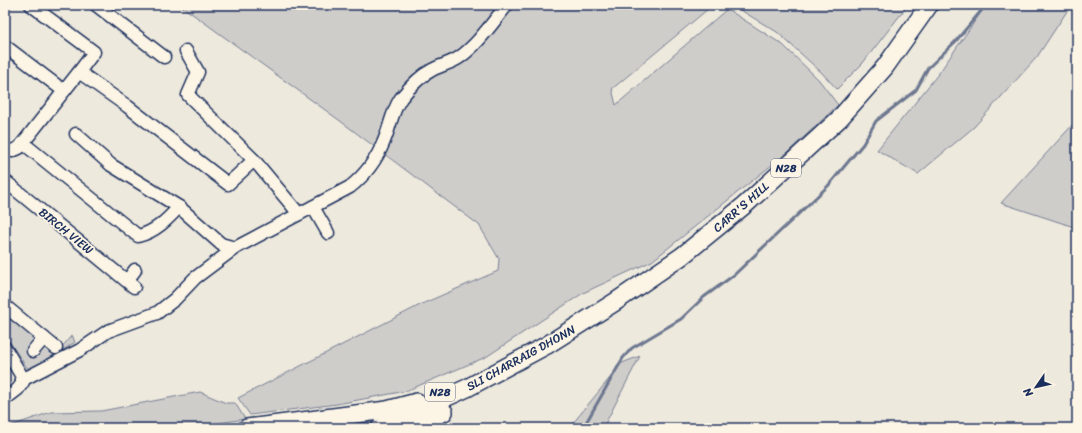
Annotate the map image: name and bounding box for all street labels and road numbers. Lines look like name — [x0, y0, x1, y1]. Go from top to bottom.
road number: N28 — [771, 159, 801, 177]
street label: CARR'S HILL — [708, 176, 775, 238]
street label: BIRCH VIEW — [34, 202, 99, 260]
street label: SLI CHARRAIG DHONN — [462, 318, 580, 397]
road number: N28 — [425, 383, 455, 401]

